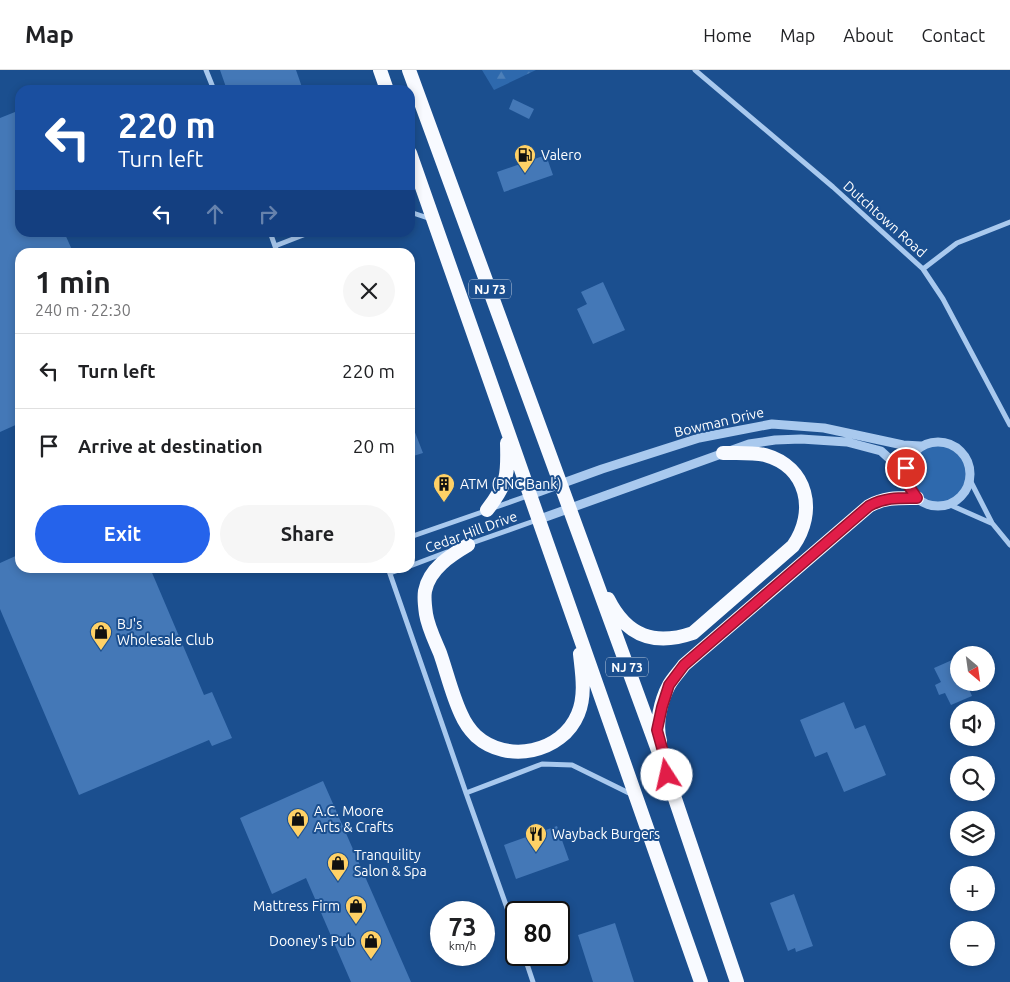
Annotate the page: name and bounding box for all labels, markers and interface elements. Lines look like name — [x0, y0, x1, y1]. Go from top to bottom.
text: Map — [25, 21, 74, 48]
text: Home — [703, 25, 752, 45]
text: Map — [780, 25, 815, 45]
text: About — [843, 25, 893, 45]
text: Contact — [921, 25, 985, 45]
icon: left — [35, 105, 100, 170]
text: 220 m — [118, 105, 216, 145]
fuel station icon: Valero — [513, 143, 537, 174]
text: Turn left — [118, 146, 203, 171]
place label: Valero — [541, 147, 582, 163]
street label: Dutchtown Road — [840, 178, 930, 260]
icon: left — [148, 200, 176, 228]
icon: ahead — [201, 200, 229, 228]
icon: right — [254, 200, 282, 228]
text: 1 min — [35, 265, 111, 299]
button: close — [343, 265, 395, 317]
road number: NJ 73 — [469, 280, 511, 298]
text: 240 m · 22:30 — [35, 301, 131, 319]
icon: left — [35, 357, 63, 385]
text: Turn left — [78, 360, 156, 382]
text: 220 m — [342, 360, 395, 382]
street label: Bowman Drive — [673, 404, 765, 440]
icon: arrive — [35, 432, 63, 460]
text: Arrive at destination — [78, 435, 263, 457]
text: 20 m — [353, 435, 395, 457]
pin — [885, 447, 927, 489]
icon: arrive — [892, 454, 920, 482]
building icon: ATM (PNC Bank) — [432, 472, 456, 503]
place label: ATM (PNC Bank) — [460, 476, 562, 492]
button: Exit — [35, 505, 210, 563]
button: Share — [220, 505, 395, 563]
street label: Cedar Hill Drive — [423, 508, 519, 556]
place label: BJ's Wholesale Club — [117, 616, 214, 648]
shop icon: BJ's Wholesale Club — [89, 620, 113, 651]
north arrow — [950, 646, 995, 691]
map controls — [950, 646, 995, 966]
road number: NJ 73 — [606, 658, 648, 676]
button: sound — [950, 701, 995, 746]
position arrow — [640, 748, 692, 800]
button: search — [950, 756, 995, 801]
place label: A.C. Moore Arts & Crafts — [314, 803, 394, 835]
shop icon: A.C. Moore Arts & Crafts — [286, 807, 310, 838]
button: layers — [950, 811, 995, 856]
restaurant icon: Wayback Burgers — [524, 822, 548, 853]
place label: Wayback Burgers — [552, 826, 660, 842]
place label: Tranquility Salon & Spa — [354, 847, 427, 879]
shop icon: Tranquility Salon & Spa — [326, 851, 350, 882]
button: + — [950, 866, 995, 911]
shop icon: Mattress Firm — [344, 894, 368, 925]
place label: Mattress Firm — [253, 898, 340, 914]
speed limit sign: 80 — [505, 901, 570, 966]
text: 73 — [448, 913, 477, 941]
button: − — [950, 921, 995, 966]
shop icon: Dooney's Pub — [359, 929, 383, 960]
place label: Dooney's Pub — [269, 933, 355, 949]
text: km/h — [449, 939, 476, 952]

